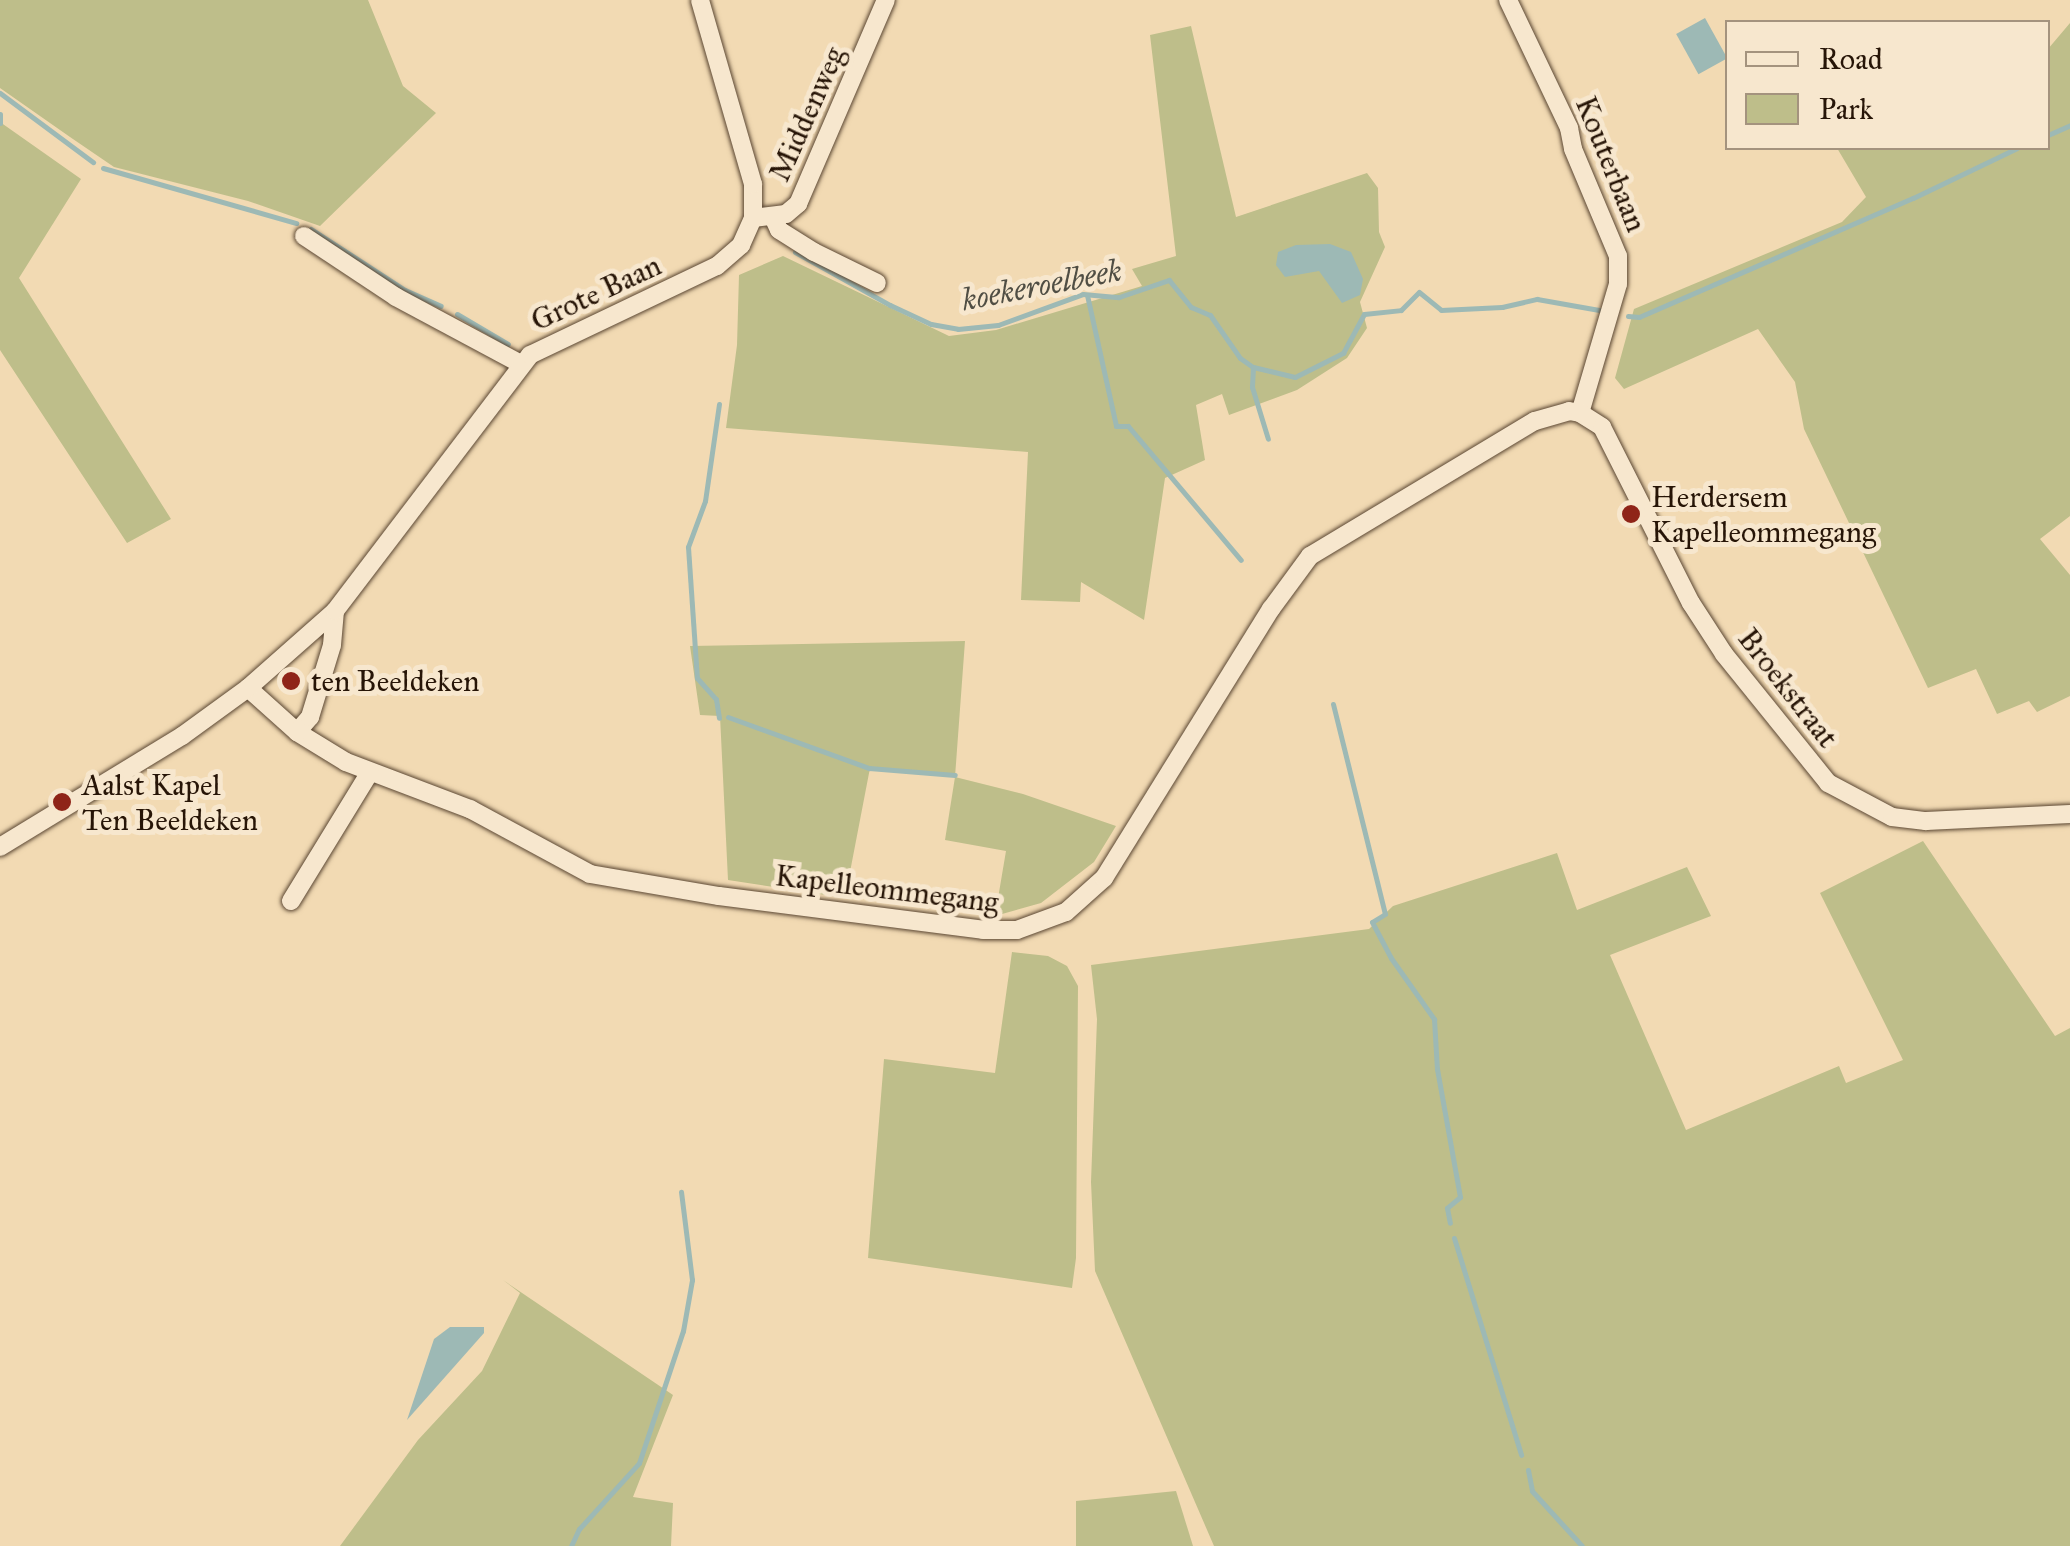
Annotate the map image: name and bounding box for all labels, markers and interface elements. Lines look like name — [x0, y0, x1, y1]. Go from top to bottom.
legend — [1725, 20, 2050, 150]
street label: Middenweg — [761, 41, 853, 187]
text: Road — [1819, 41, 1883, 77]
street label: Kouterbaan — [1568, 91, 1654, 237]
text: Park — [1819, 91, 1873, 127]
street label: Grote Baan — [525, 247, 667, 339]
water label: koekeroelbeek — [959, 252, 1125, 320]
place label: Herdersem Kapelleommegang — [1651, 479, 1876, 550]
marker: Herdersem Kapelleommegang — [1620, 503, 1642, 525]
street label: Broekstraat — [1730, 621, 1846, 755]
place label: ten Beeldeken — [311, 663, 480, 699]
marker: ten Beeldeken — [280, 670, 302, 692]
place label: Aalst Kapel Ten Beeldeken — [82, 767, 258, 838]
marker: Aalst Kapel Ten Beeldeken — [51, 791, 73, 813]
street label: Kapelleommegang — [773, 857, 1001, 921]

